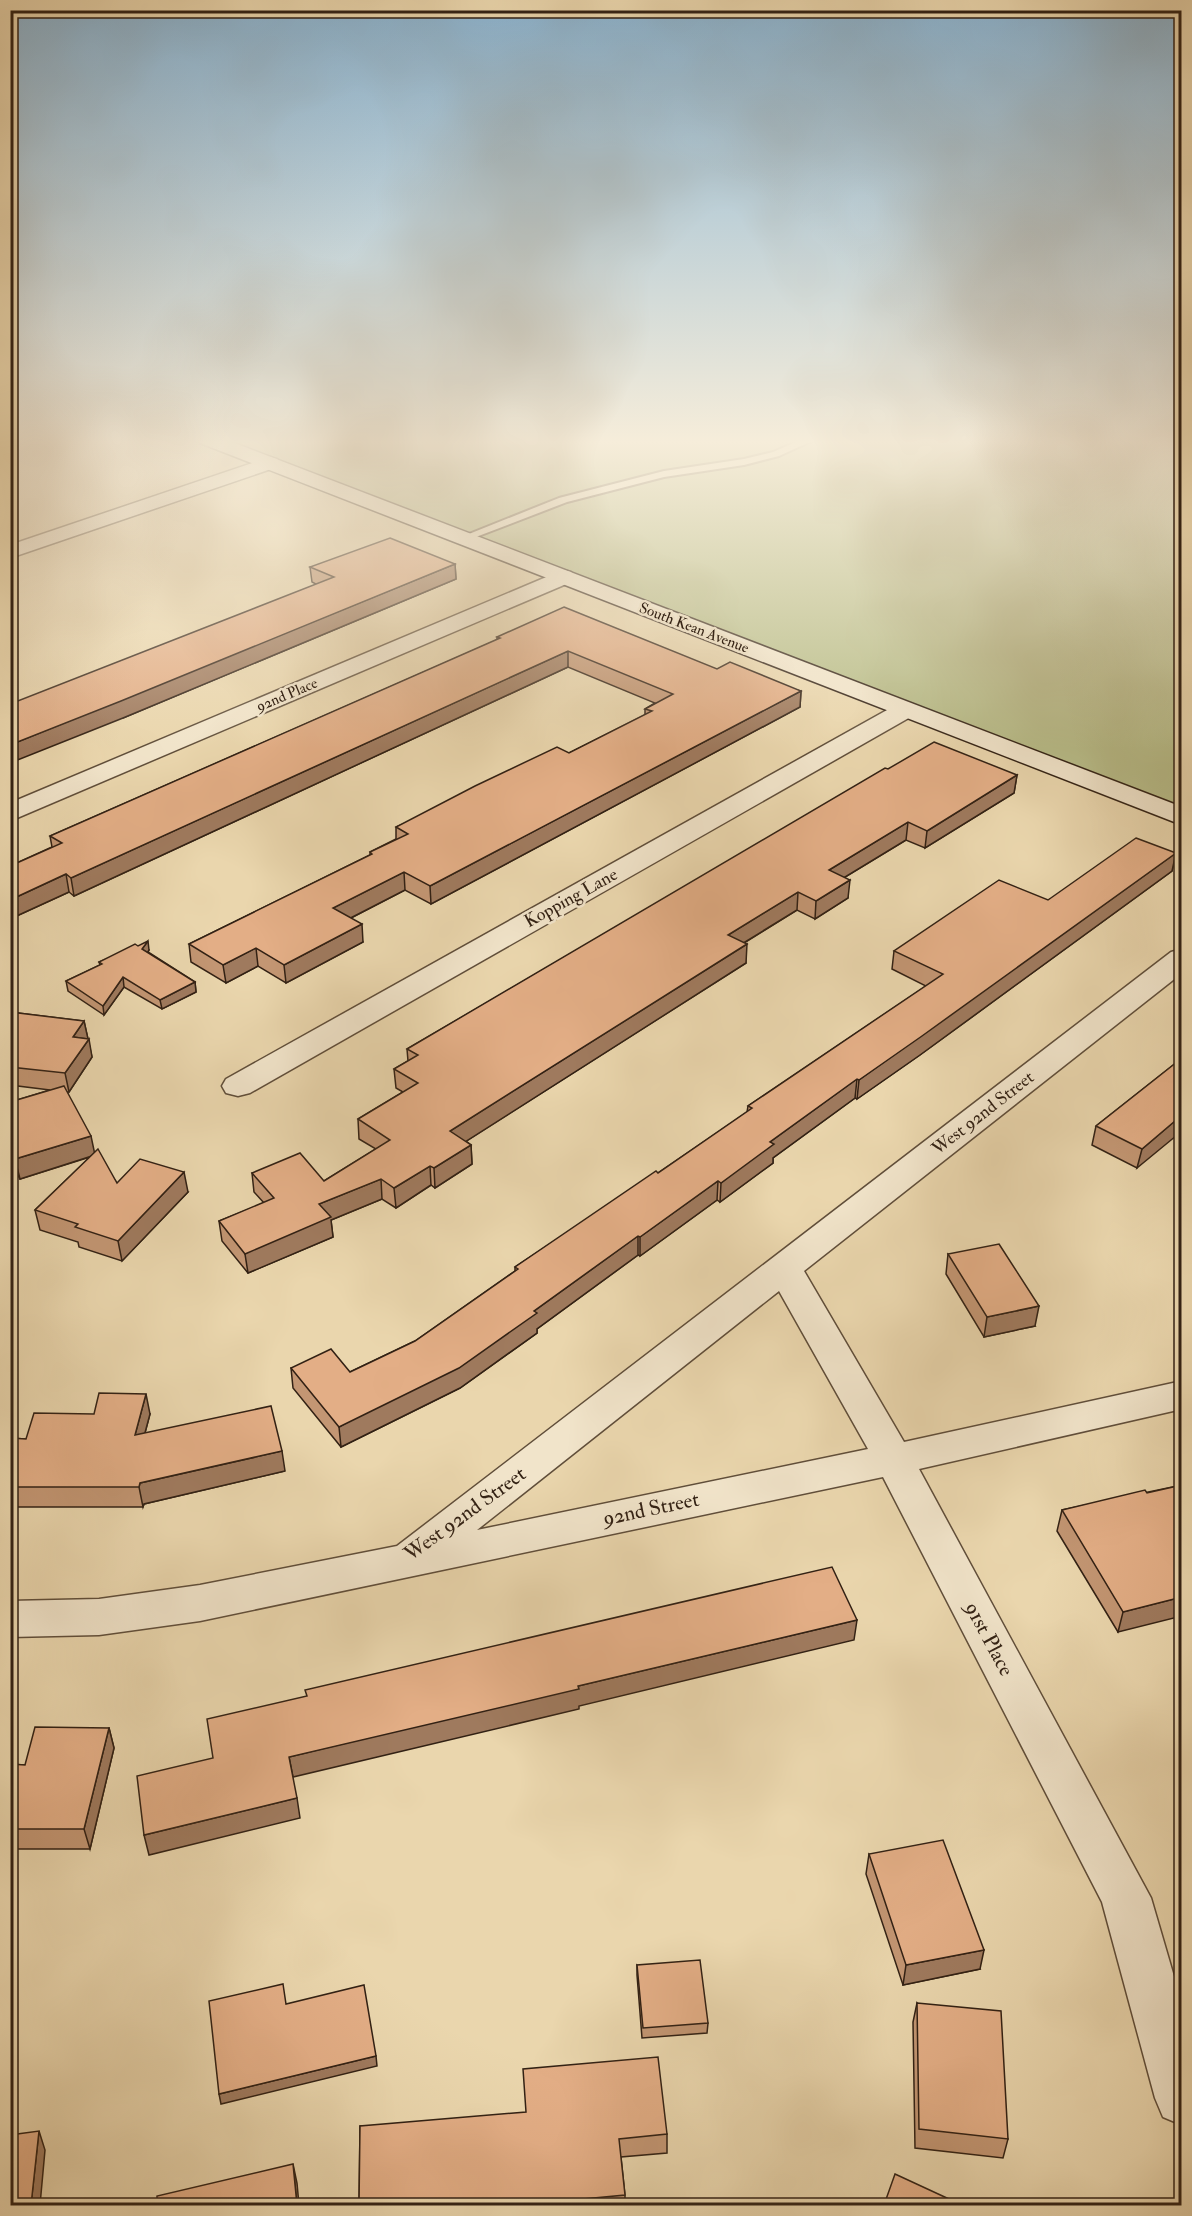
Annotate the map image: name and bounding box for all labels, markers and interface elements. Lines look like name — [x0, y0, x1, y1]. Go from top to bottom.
street label: South Kean Avenue — [636, 598, 752, 658]
street label: 92nd Place — [253, 674, 320, 717]
street label: Kopping Lane — [520, 863, 622, 933]
street label: West 92nd Street — [926, 1066, 1039, 1161]
street label: West 92nd Street — [398, 1461, 531, 1568]
street label: 92nd Street — [599, 1486, 702, 1533]
street label: 91st Place — [957, 1596, 1020, 1681]

